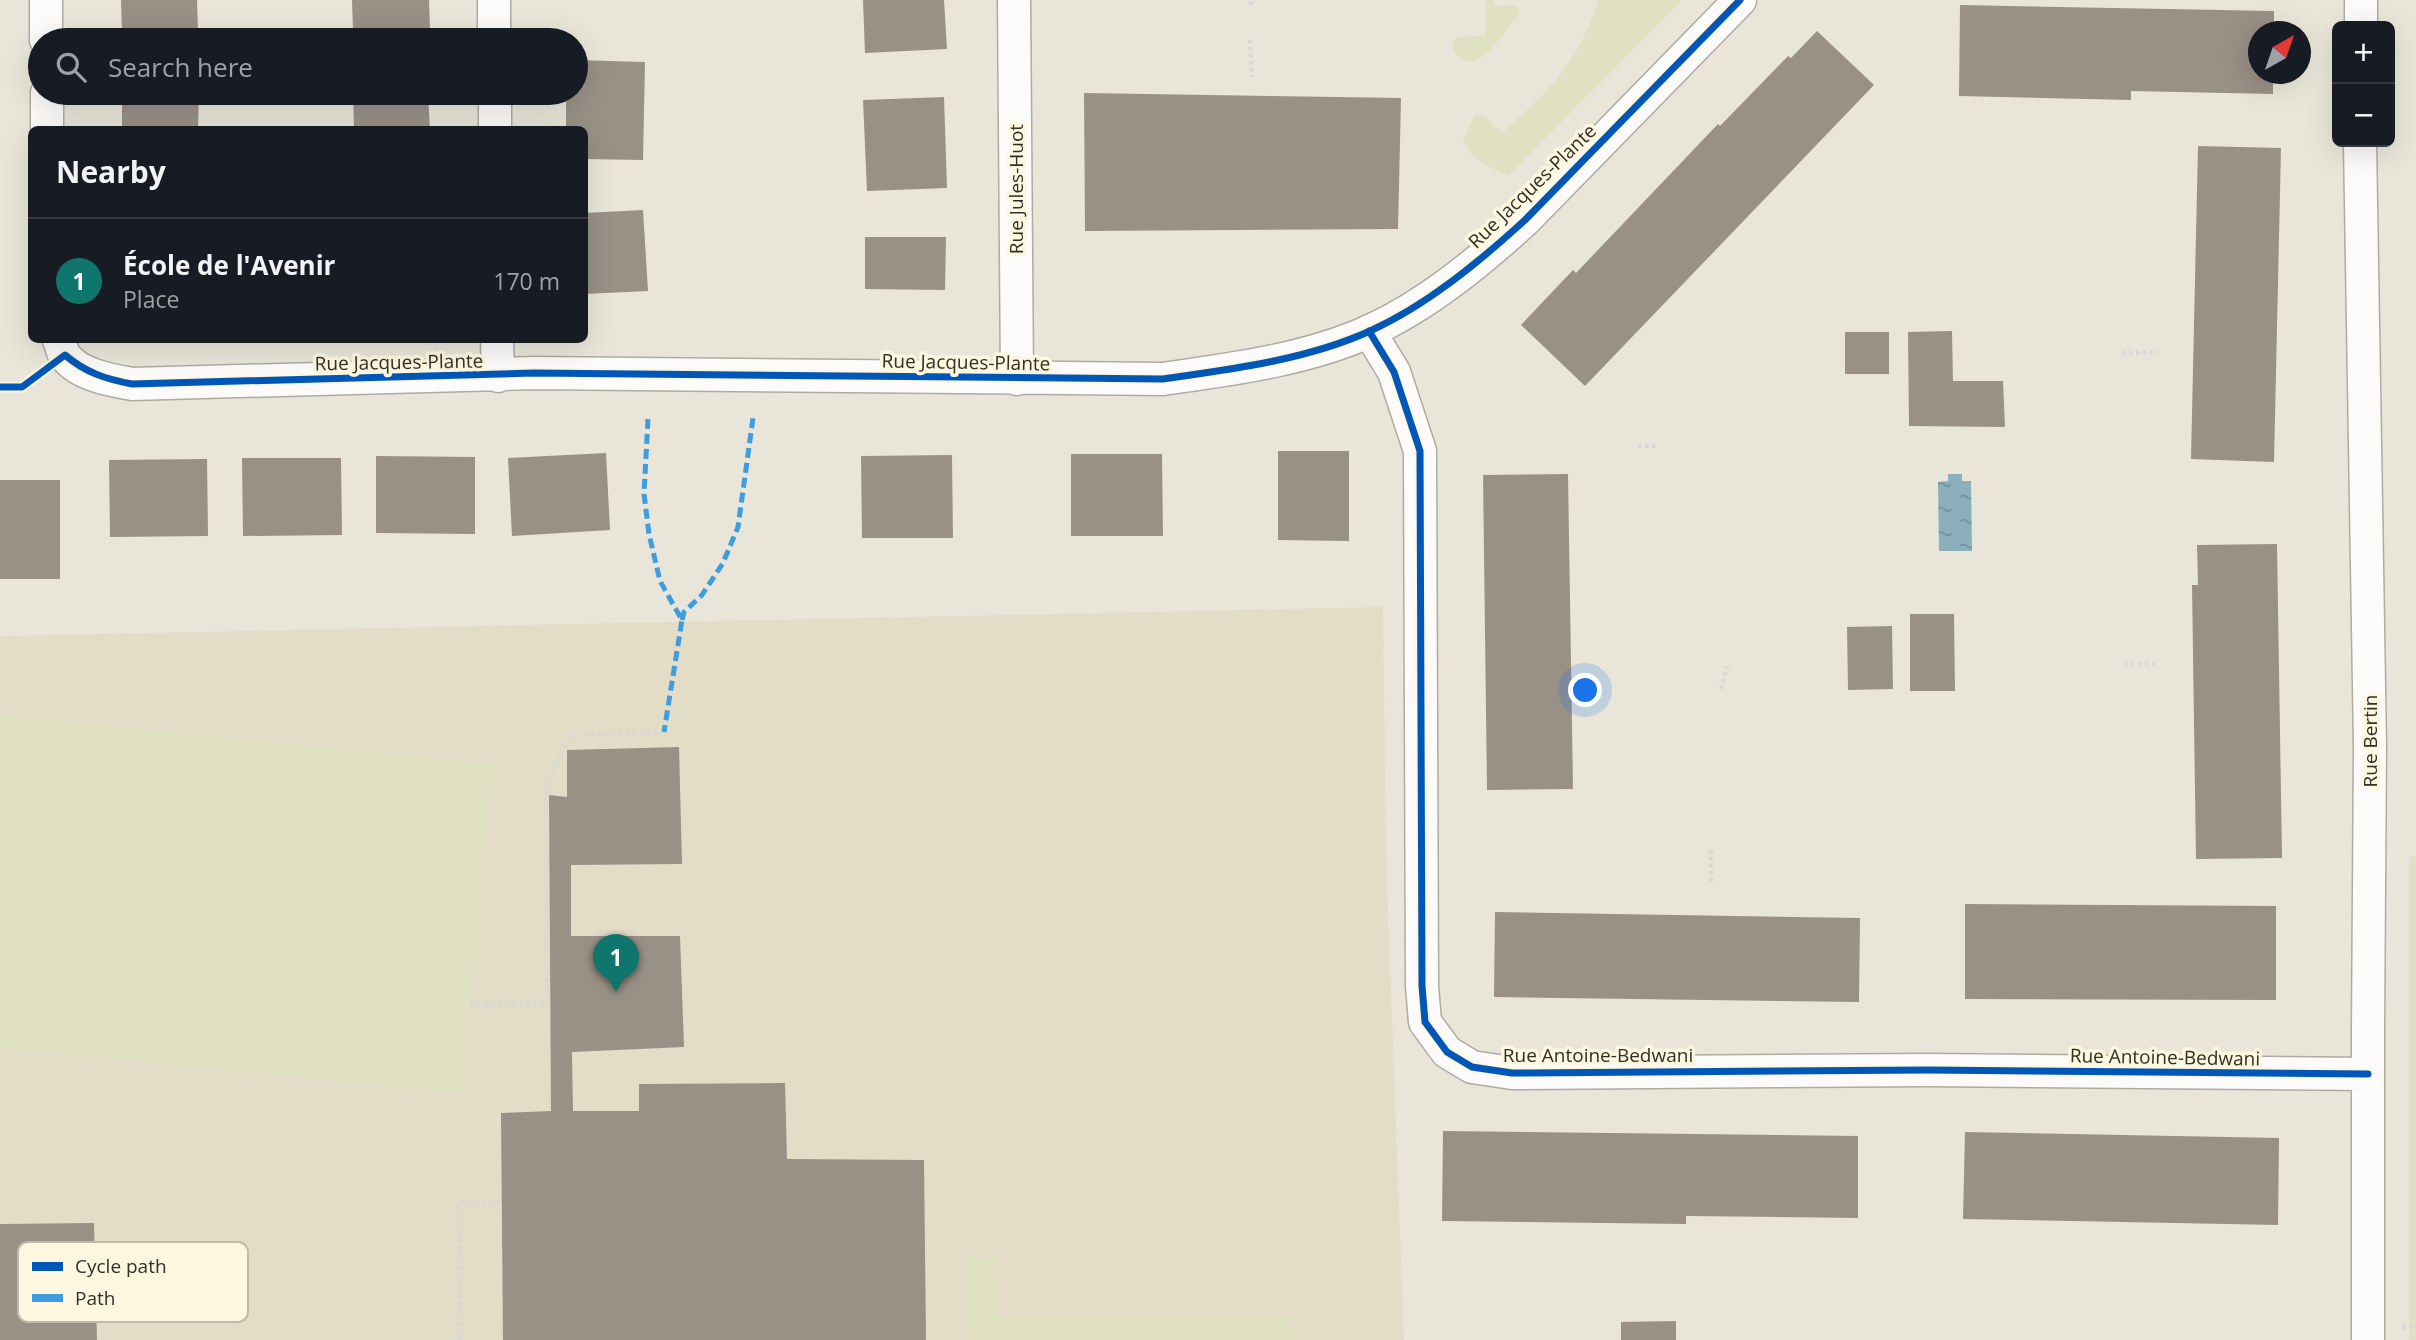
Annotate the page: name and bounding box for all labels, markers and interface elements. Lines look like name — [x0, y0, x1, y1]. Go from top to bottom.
north arrow — [2248, 21, 2311, 84]
map controls — [2332, 21, 2395, 147]
button: + — [2332, 21, 2395, 84]
search box — [28, 28, 588, 105]
icon: search — [52, 48, 90, 86]
text: Search here — [108, 49, 253, 85]
button: − — [2332, 84, 2395, 147]
street label: Rue Jacques-Plante — [1462, 118, 1602, 254]
street label: Rue Jules-Huot — [1003, 124, 1029, 254]
text: Nearby — [56, 151, 166, 192]
text: École de l'Avenir — [123, 247, 335, 283]
text: 1 — [72, 265, 86, 297]
text: 170 m — [493, 265, 560, 297]
text: Place — [123, 283, 179, 315]
street label: Rue Jacques-Plante — [314, 348, 484, 376]
street label: Rue Jacques-Plante — [881, 348, 1051, 376]
your location — [1568, 673, 1602, 707]
street label: Rue Bertin — [2357, 695, 2383, 787]
pin: 1 — [593, 934, 639, 992]
street label: Rue Antoine-Bedwani — [1503, 1042, 1693, 1068]
street label: Rue Antoine-Bedwani — [2070, 1042, 2260, 1072]
legend — [18, 1242, 248, 1322]
text: Cycle path — [75, 1253, 167, 1279]
text: Path — [75, 1285, 115, 1311]

